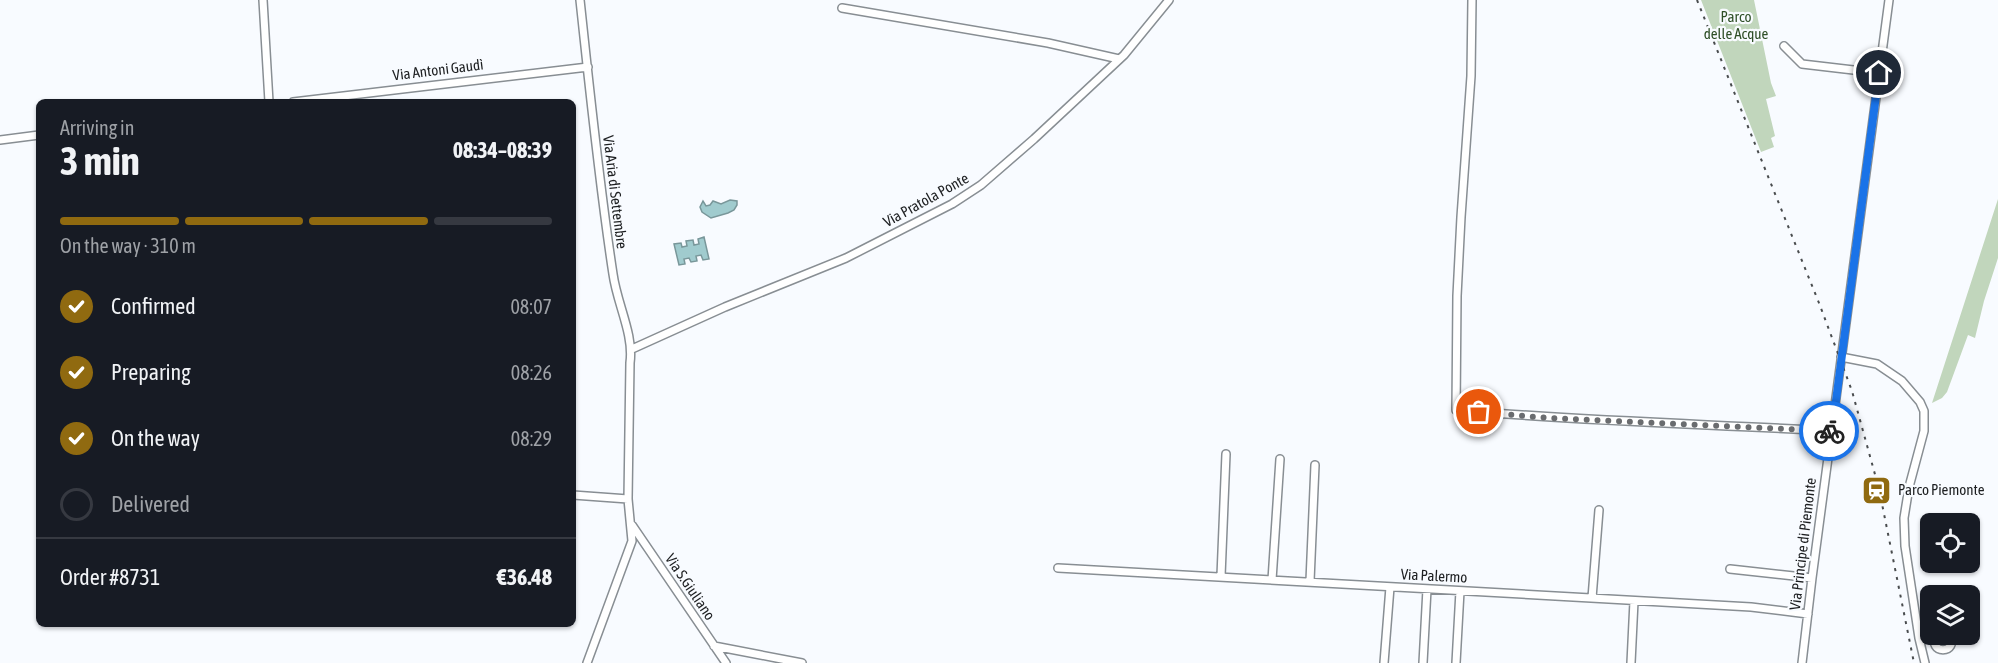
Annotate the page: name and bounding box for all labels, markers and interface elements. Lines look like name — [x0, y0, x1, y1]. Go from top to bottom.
park label: Parco delle Acque — [1704, 8, 1769, 42]
pin — [1853, 47, 1904, 98]
street label: Via Antoni Gaudì — [392, 56, 484, 83]
icon: home — [1862, 56, 1895, 89]
text: Arriving in — [60, 116, 134, 139]
street label: Via Aria di Settembre — [600, 134, 631, 250]
text: 08:34–08:39 — [453, 137, 552, 163]
text: 3 min — [60, 139, 140, 183]
street label: Via Pratola Ponte — [880, 169, 972, 230]
text: On the way · 310 m — [60, 234, 196, 257]
icon: check — [60, 290, 93, 323]
text: Confirmed — [111, 293, 196, 319]
text: 08:07 — [510, 295, 552, 318]
icon: check — [60, 356, 93, 389]
text: Preparing — [111, 359, 191, 385]
text: 08:26 — [511, 361, 552, 384]
pin — [1453, 386, 1504, 437]
icon: bag — [1462, 395, 1495, 428]
courier — [1799, 401, 1859, 461]
icon: bike — [1813, 415, 1846, 448]
icon: check — [60, 422, 93, 455]
text: On the way — [111, 425, 200, 451]
text: 08:29 — [511, 427, 552, 450]
station icon: Parco Piemonte — [1861, 474, 1893, 506]
street label: Via Principe di Piemonte — [1786, 477, 1819, 611]
place label: Parco Piemonte — [1898, 481, 1985, 498]
text: Delivered — [111, 491, 190, 517]
map controls — [1920, 513, 1980, 645]
button: locate — [1920, 513, 1980, 573]
street label: Via S.Giuliano — [662, 550, 719, 623]
text: Order #8731 — [60, 564, 160, 590]
text: €36.48 — [497, 564, 552, 590]
street label: Via Palermo — [1400, 565, 1468, 586]
button: layers — [1920, 585, 1980, 645]

